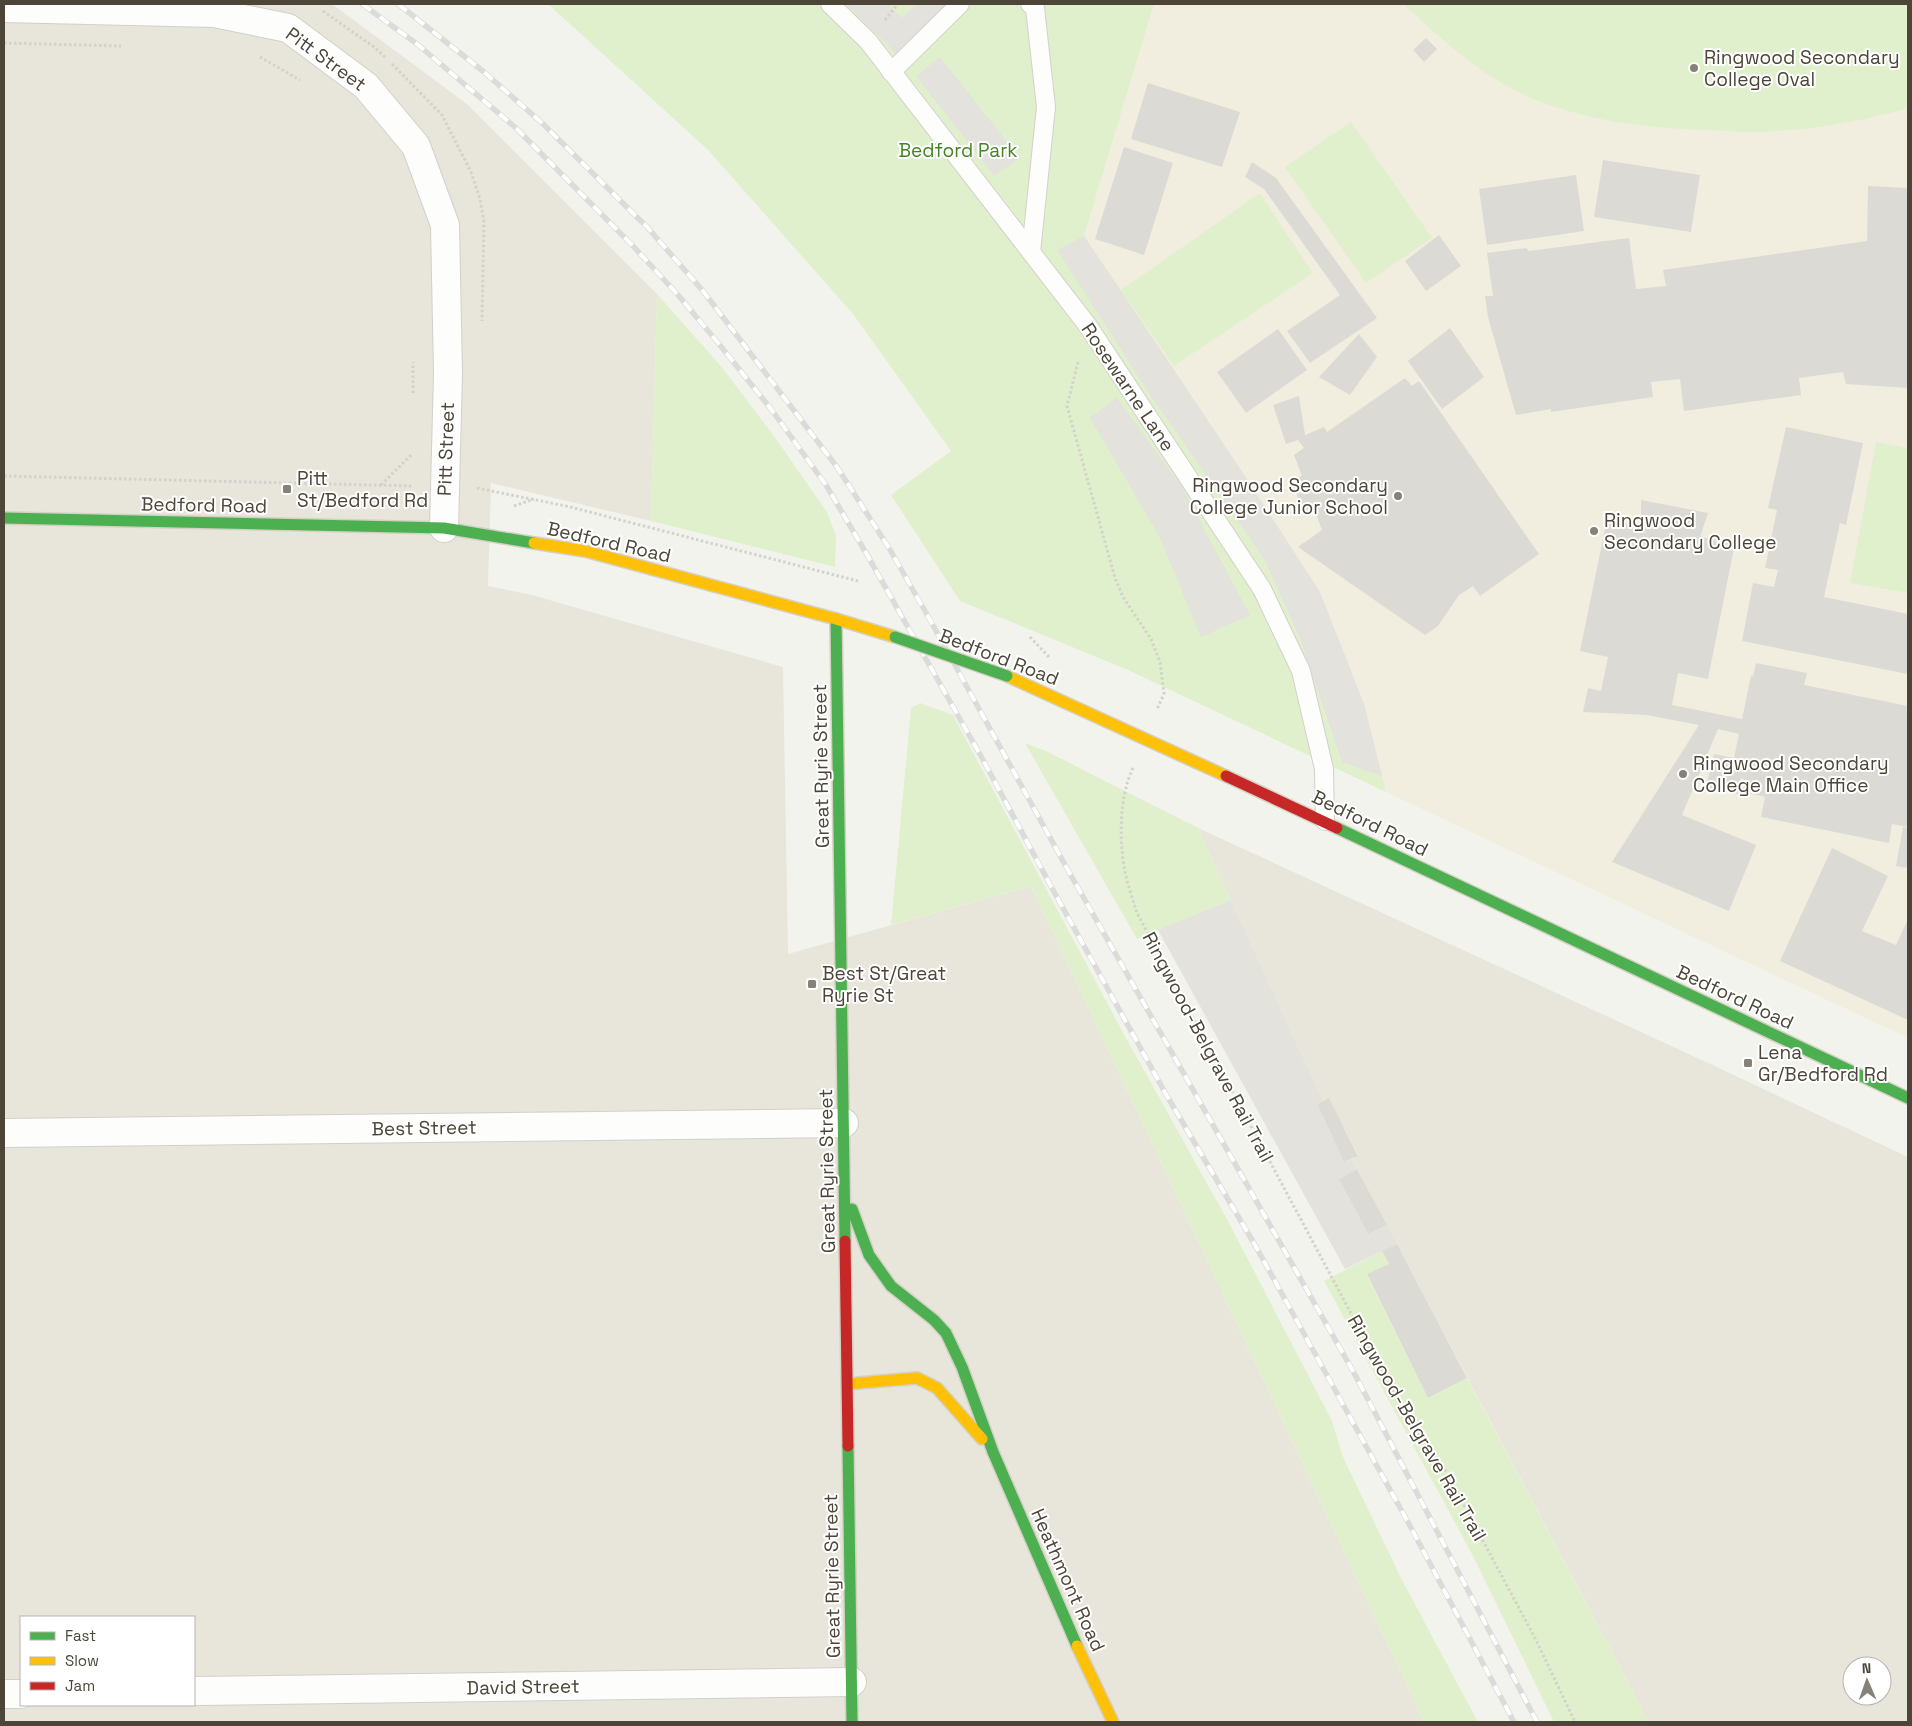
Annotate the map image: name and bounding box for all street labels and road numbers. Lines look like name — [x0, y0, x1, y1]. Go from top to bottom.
street label: Pitt Street — [281, 21, 371, 97]
street label: Rosewarne Lane — [1076, 318, 1180, 456]
street label: Pitt Street — [432, 402, 460, 496]
street label: Bedford Road — [141, 491, 267, 519]
street label: Bedford Road — [545, 516, 673, 568]
street label: Bedford Road — [936, 623, 1062, 691]
street label: Great Ryrie Street — [807, 684, 835, 848]
street label: Bedford Road — [1308, 784, 1432, 862]
street label: Ringwood-Belgrave Rail Trail — [1137, 928, 1279, 1166]
street label: Bedford Road — [1672, 959, 1798, 1035]
street label: Great Ryrie Street — [813, 1089, 841, 1253]
street label: Best Street — [371, 1115, 477, 1141]
street label: Ringwood-Belgrave Rail Trail — [1342, 1310, 1492, 1546]
street label: Great Ryrie Street — [818, 1494, 846, 1658]
street label: Heathmont Road — [1025, 1505, 1111, 1655]
street label: David Street — [466, 1674, 580, 1700]

